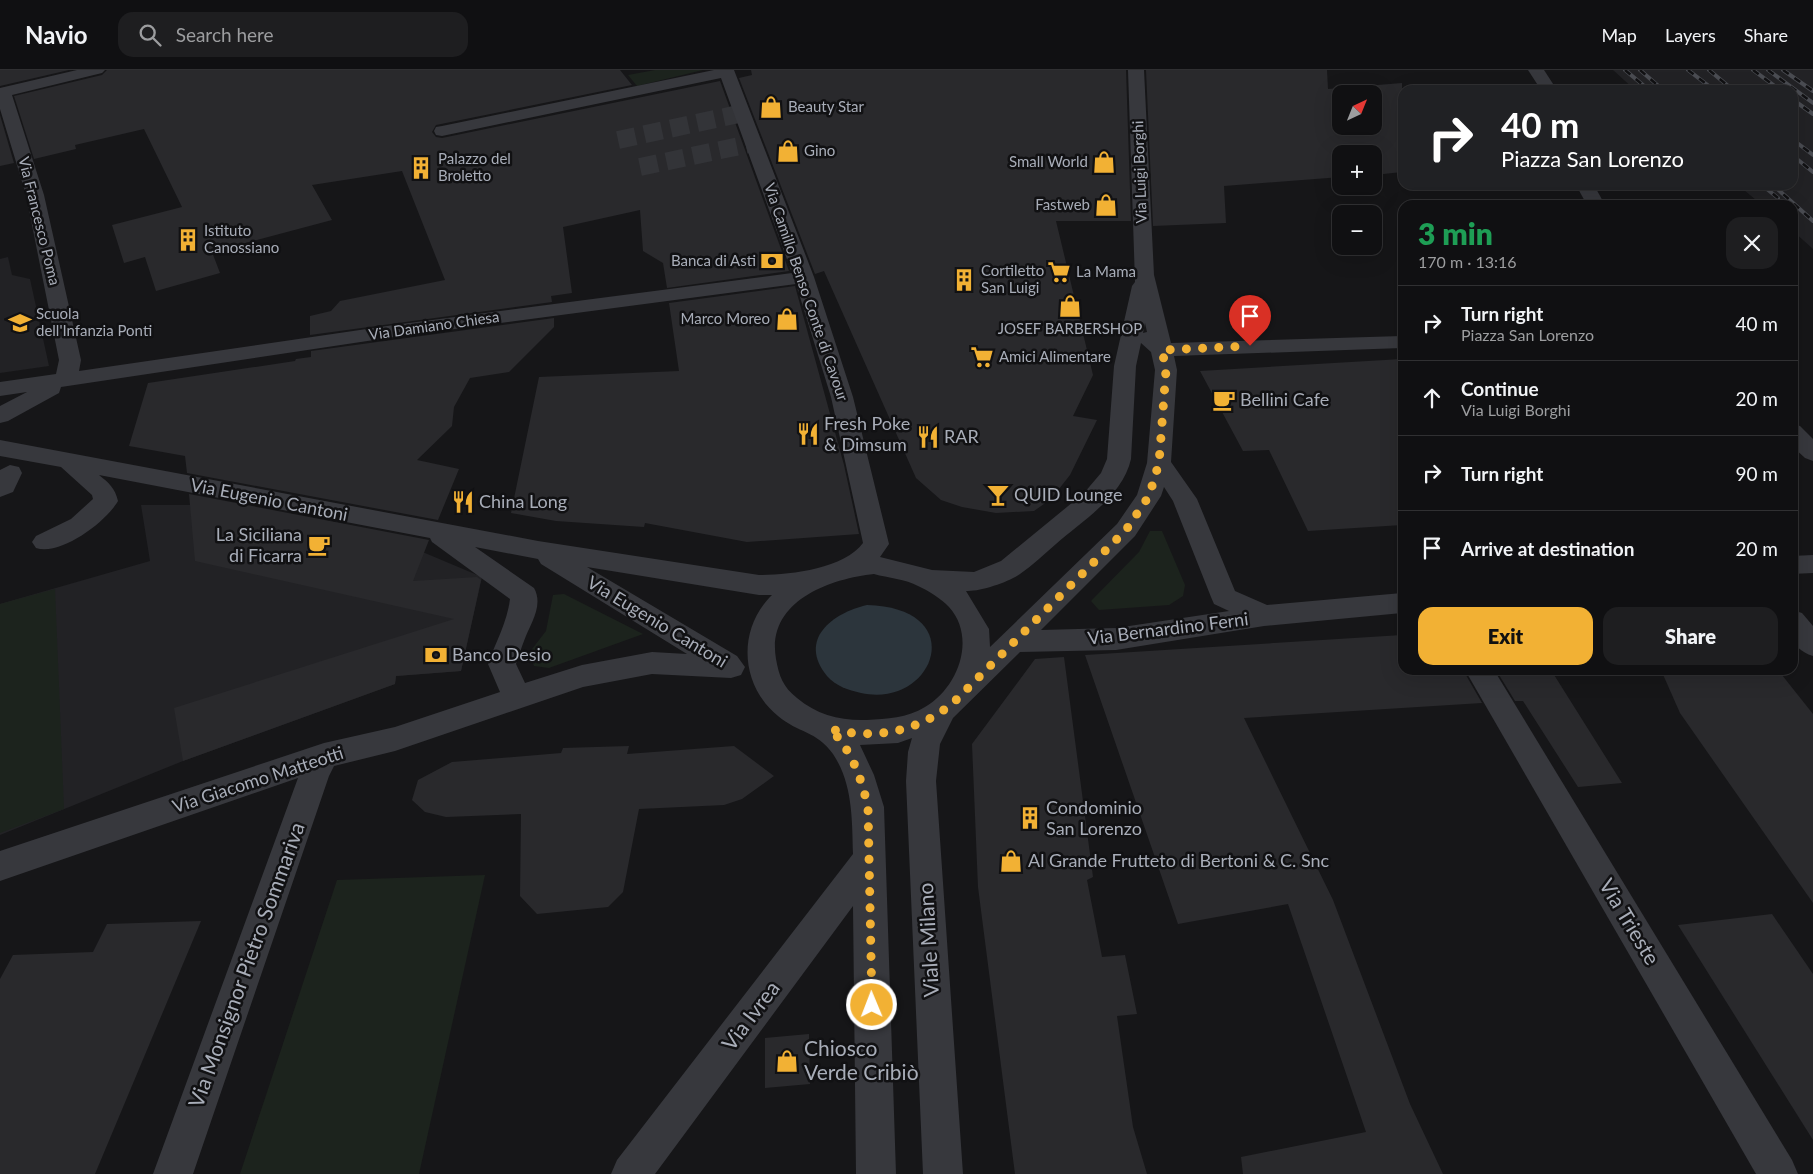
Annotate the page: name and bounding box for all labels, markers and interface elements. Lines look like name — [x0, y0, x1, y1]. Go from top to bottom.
search box — [118, 12, 468, 57]
text: Navio — [25, 20, 88, 49]
icon: search — [136, 21, 164, 49]
text: Search here — [176, 23, 274, 46]
text: Map — [1601, 24, 1637, 46]
text: Layers — [1665, 24, 1716, 46]
text: Share — [1744, 24, 1788, 46]
north arrow — [1332, 85, 1382, 135]
map controls — [1332, 85, 1382, 255]
shop icon: Beauty Star — [758, 94, 784, 120]
place label: Beauty Star — [788, 97, 865, 115]
text: 40 m — [1501, 103, 1579, 145]
icon: right — [1418, 105, 1483, 170]
street label: Via Luigi Borghi — [1128, 120, 1150, 224]
shop icon: Gino — [775, 138, 801, 164]
place label: Gino — [804, 141, 835, 159]
button: + — [1332, 145, 1382, 195]
text: Piazza San Lorenzo — [1501, 145, 1684, 172]
place label: Palazzo del Broletto — [438, 149, 511, 184]
shop icon: Small World — [1091, 149, 1117, 175]
place label: Small World — [1009, 152, 1088, 170]
street label: Via Francesco Poma — [15, 155, 65, 287]
building icon: Palazzo del Broletto — [408, 155, 434, 181]
street label: Via Camillo Benso Conte di Cavour — [761, 180, 853, 404]
shop icon: Fastweb — [1093, 192, 1119, 218]
place label: Fastweb — [1035, 195, 1090, 213]
button: − — [1332, 205, 1382, 255]
text: 3 min — [1418, 215, 1493, 251]
button: close — [1726, 217, 1778, 269]
place label: Istituto Canossiano — [204, 221, 279, 256]
building icon: Istituto Canossiano — [175, 227, 201, 253]
bank icon: Banca di Asti — [759, 248, 785, 274]
place label: Banca di Asti — [671, 251, 756, 269]
text: 170 m · 13:16 — [1418, 252, 1517, 271]
supermarket icon: La Mama — [1046, 259, 1072, 285]
place label: Cortiletto San Luigi — [981, 261, 1044, 296]
place label: La Mama — [1076, 262, 1136, 280]
building icon: Cortiletto San Luigi — [951, 267, 977, 293]
shop icon: JOSEF BARBERSHOP — [1057, 293, 1083, 319]
pin — [1229, 295, 1271, 346]
icon: arrive — [1236, 302, 1264, 330]
text: Turn right — [1461, 302, 1543, 325]
place label: Scuola dell'Infanzia Ponti — [36, 304, 152, 339]
shop icon: Marco Moreo — [774, 306, 800, 332]
street label: Via Damiano Chiesa — [367, 307, 500, 343]
place label: Marco Moreo — [681, 309, 770, 327]
icon: right — [1418, 309, 1446, 337]
school or university icon: Scuola dell'Infanzia Ponti — [7, 310, 33, 336]
text: 40 m — [1735, 312, 1778, 335]
place label: JOSEF BARBERSHOP — [998, 319, 1142, 337]
text: Piazza San Lorenzo — [1461, 325, 1594, 344]
supermarket icon: Amici Alimentare — [969, 344, 995, 370]
place label: Amici Alimentare — [999, 347, 1111, 365]
text: Continue — [1461, 377, 1539, 400]
icon: ahead — [1418, 384, 1446, 412]
cafe icon: Bellini Cafe — [1211, 387, 1237, 413]
text: 20 m — [1735, 387, 1778, 410]
place label: Bellini Cafe — [1240, 388, 1329, 410]
text: Via Luigi Borghi — [1461, 400, 1571, 419]
place label: Fresh Poke & Dimsum — [824, 412, 910, 455]
restaurant icon: Fresh Poke & Dimsum — [795, 421, 821, 447]
restaurant icon: RAR — [915, 424, 941, 450]
place label: RAR — [944, 425, 979, 447]
icon: right — [1418, 459, 1446, 487]
text: Turn right — [1461, 462, 1543, 485]
text: 90 m — [1735, 462, 1778, 485]
street label: Via Eugenio Cantoni — [189, 473, 350, 525]
bar icon: QUID Lounge — [985, 482, 1011, 508]
place label: QUID Lounge — [1014, 483, 1123, 505]
restaurant icon: China Long — [450, 489, 476, 515]
place label: China Long — [479, 490, 567, 512]
place label: La Siciliana di Ficarra — [216, 523, 302, 566]
cafe icon: La Siciliana di Ficarra — [306, 532, 332, 558]
icon: arrive — [1418, 534, 1446, 562]
text: Arrive at destination — [1461, 537, 1634, 560]
text: 20 m — [1735, 537, 1778, 560]
street label: Via Eugenio Cantoni — [583, 571, 732, 672]
street label: Via Bernardino Ferni — [1086, 607, 1250, 649]
button: Exit — [1418, 607, 1593, 665]
button: Share — [1603, 607, 1778, 665]
bank icon: Banco Desio — [423, 642, 449, 668]
place label: Banco Desio — [452, 643, 551, 665]
street label: Via Giacomo Matteotti — [169, 741, 346, 817]
place label: Condominio San Lorenzo — [1046, 796, 1142, 839]
building icon: Condominio San Lorenzo — [1017, 805, 1043, 831]
street label: Via Monsignor Pietro Sommariva — [182, 818, 309, 1111]
shop icon: Al Grande Frutteto di Bertoni & C. Snc — [998, 848, 1024, 874]
place label: Al Grande Frutteto di Bertoni & C. Snc — [1028, 849, 1330, 871]
street label: Via Trieste — [1595, 874, 1666, 969]
street label: Viale Milano — [912, 882, 943, 998]
street label: Via Ivrea — [716, 976, 784, 1055]
position arrow — [845, 978, 897, 1030]
place label: Chiosco Verde Cribiò — [804, 1035, 919, 1084]
shop icon: Chiosco Verde Cribiò — [774, 1048, 800, 1074]

